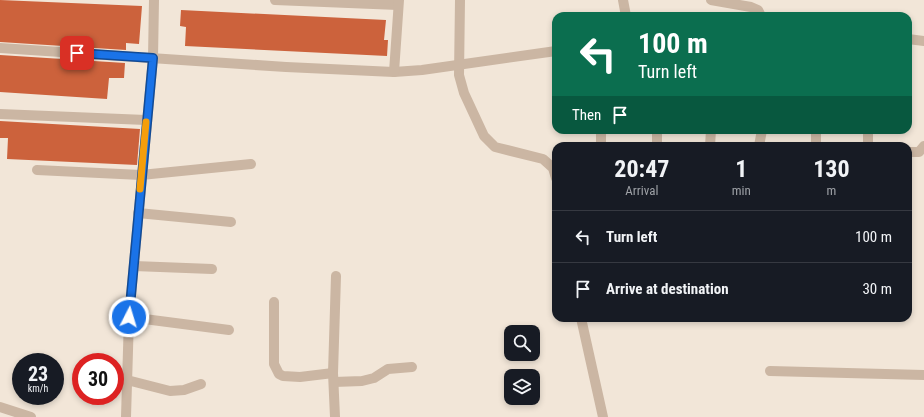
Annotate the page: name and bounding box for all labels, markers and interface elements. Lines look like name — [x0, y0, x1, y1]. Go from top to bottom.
text: 100 m — [638, 27, 708, 60]
icon: left — [572, 28, 624, 80]
pin — [60, 36, 94, 70]
icon: arrive — [66, 42, 88, 64]
text: Turn left — [638, 61, 697, 82]
icon: arrive — [609, 104, 631, 126]
text: Then — [572, 106, 601, 124]
text: 20:47 — [614, 155, 669, 183]
text: 1 — [735, 155, 747, 183]
text: 130 — [813, 155, 850, 183]
text: Arrival — [625, 183, 658, 198]
text: min — [732, 183, 751, 198]
text: m — [827, 183, 836, 198]
icon: left — [572, 226, 594, 248]
text: Turn left — [606, 228, 657, 246]
text: 100 m — [855, 228, 892, 246]
icon: arrive — [572, 278, 594, 300]
text: Arrive at destination — [606, 280, 729, 298]
text: 30 m — [862, 280, 892, 298]
position arrow — [108, 296, 150, 338]
map controls — [504, 325, 540, 405]
button: search — [504, 325, 540, 361]
speed limit sign: 30 — [72, 353, 124, 405]
text: 23 — [28, 362, 48, 386]
button: layers — [504, 369, 540, 405]
text: km/h — [28, 383, 48, 394]

